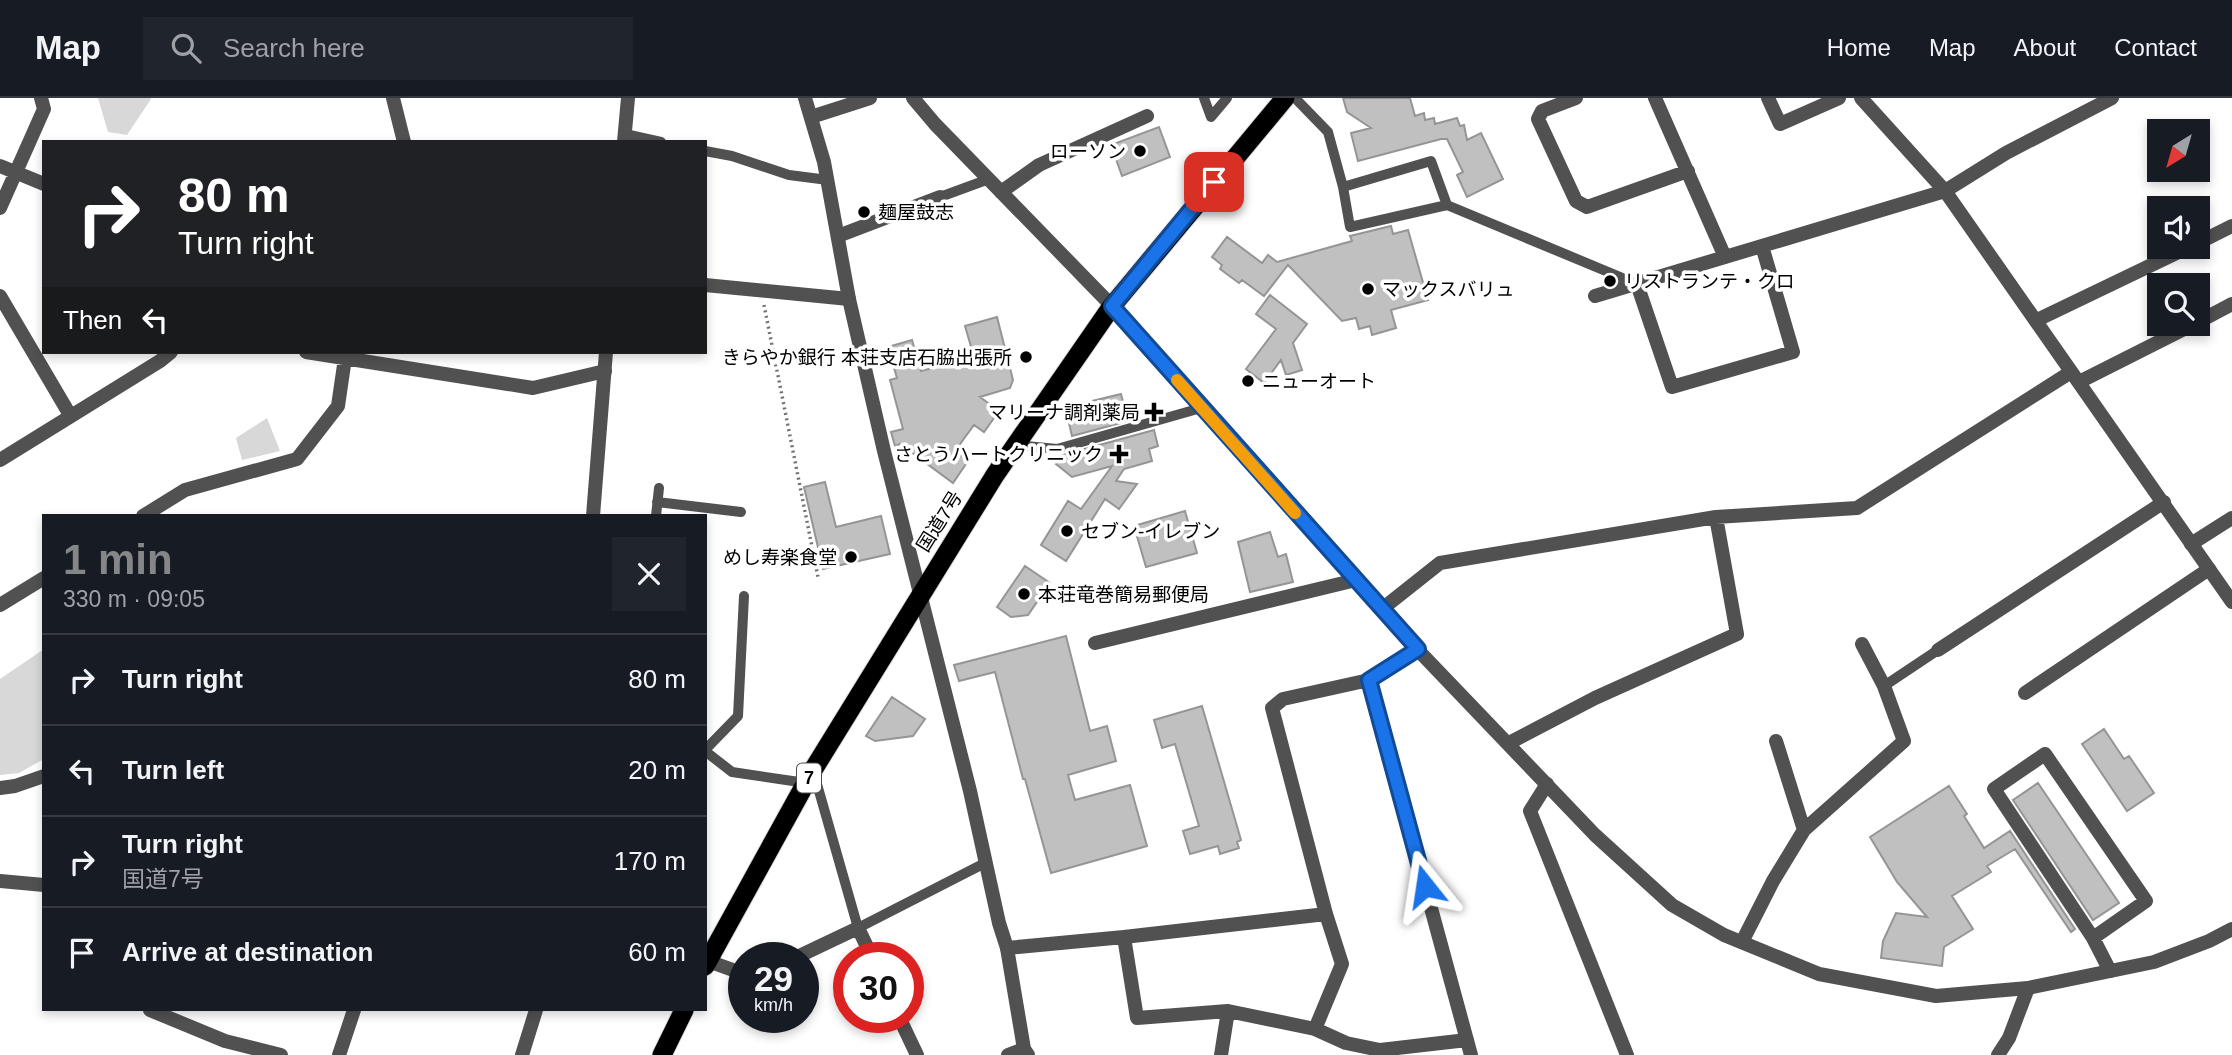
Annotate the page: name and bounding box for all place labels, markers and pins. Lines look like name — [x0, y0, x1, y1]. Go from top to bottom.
place label: ローソン — [1050, 141, 1126, 162]
marker: ローソン — [1132, 143, 1148, 159]
pin — [1184, 152, 1244, 212]
place label: 麺屋鼓志 — [878, 202, 954, 223]
marker: 麺屋鼓志 — [856, 204, 872, 220]
place label: リストランテ・クロ — [1624, 271, 1795, 292]
marker: リストランテ・クロ — [1602, 273, 1618, 289]
place label: マックスバリュ — [1382, 279, 1514, 300]
marker: マックスバリュ — [1360, 281, 1376, 297]
place label: きらやか銀行 本荘支店石脇出張所 — [722, 347, 1012, 368]
marker: きらやか銀行 本荘支店石脇出張所 — [1018, 349, 1034, 365]
place label: ニューオート — [1262, 371, 1376, 392]
marker: ニューオート — [1240, 373, 1256, 389]
place label: マリーナ調剤薬局 — [988, 402, 1140, 423]
marker: マリーナ調剤薬局 — [1146, 404, 1162, 420]
place label: さとうハートクリニック — [894, 444, 1103, 465]
marker: さとうハートクリニック — [1109, 444, 1129, 464]
place label: セブン-イレブン — [1081, 521, 1220, 542]
marker: セブン-イレブン — [1059, 523, 1075, 539]
place label: めし寿楽食堂 — [723, 547, 837, 568]
marker: めし寿楽食堂 — [843, 549, 859, 565]
place label: 本荘竜巻簡易郵便局 — [1038, 584, 1209, 605]
marker: 本荘竜巻簡易郵便局 — [1016, 586, 1032, 602]

